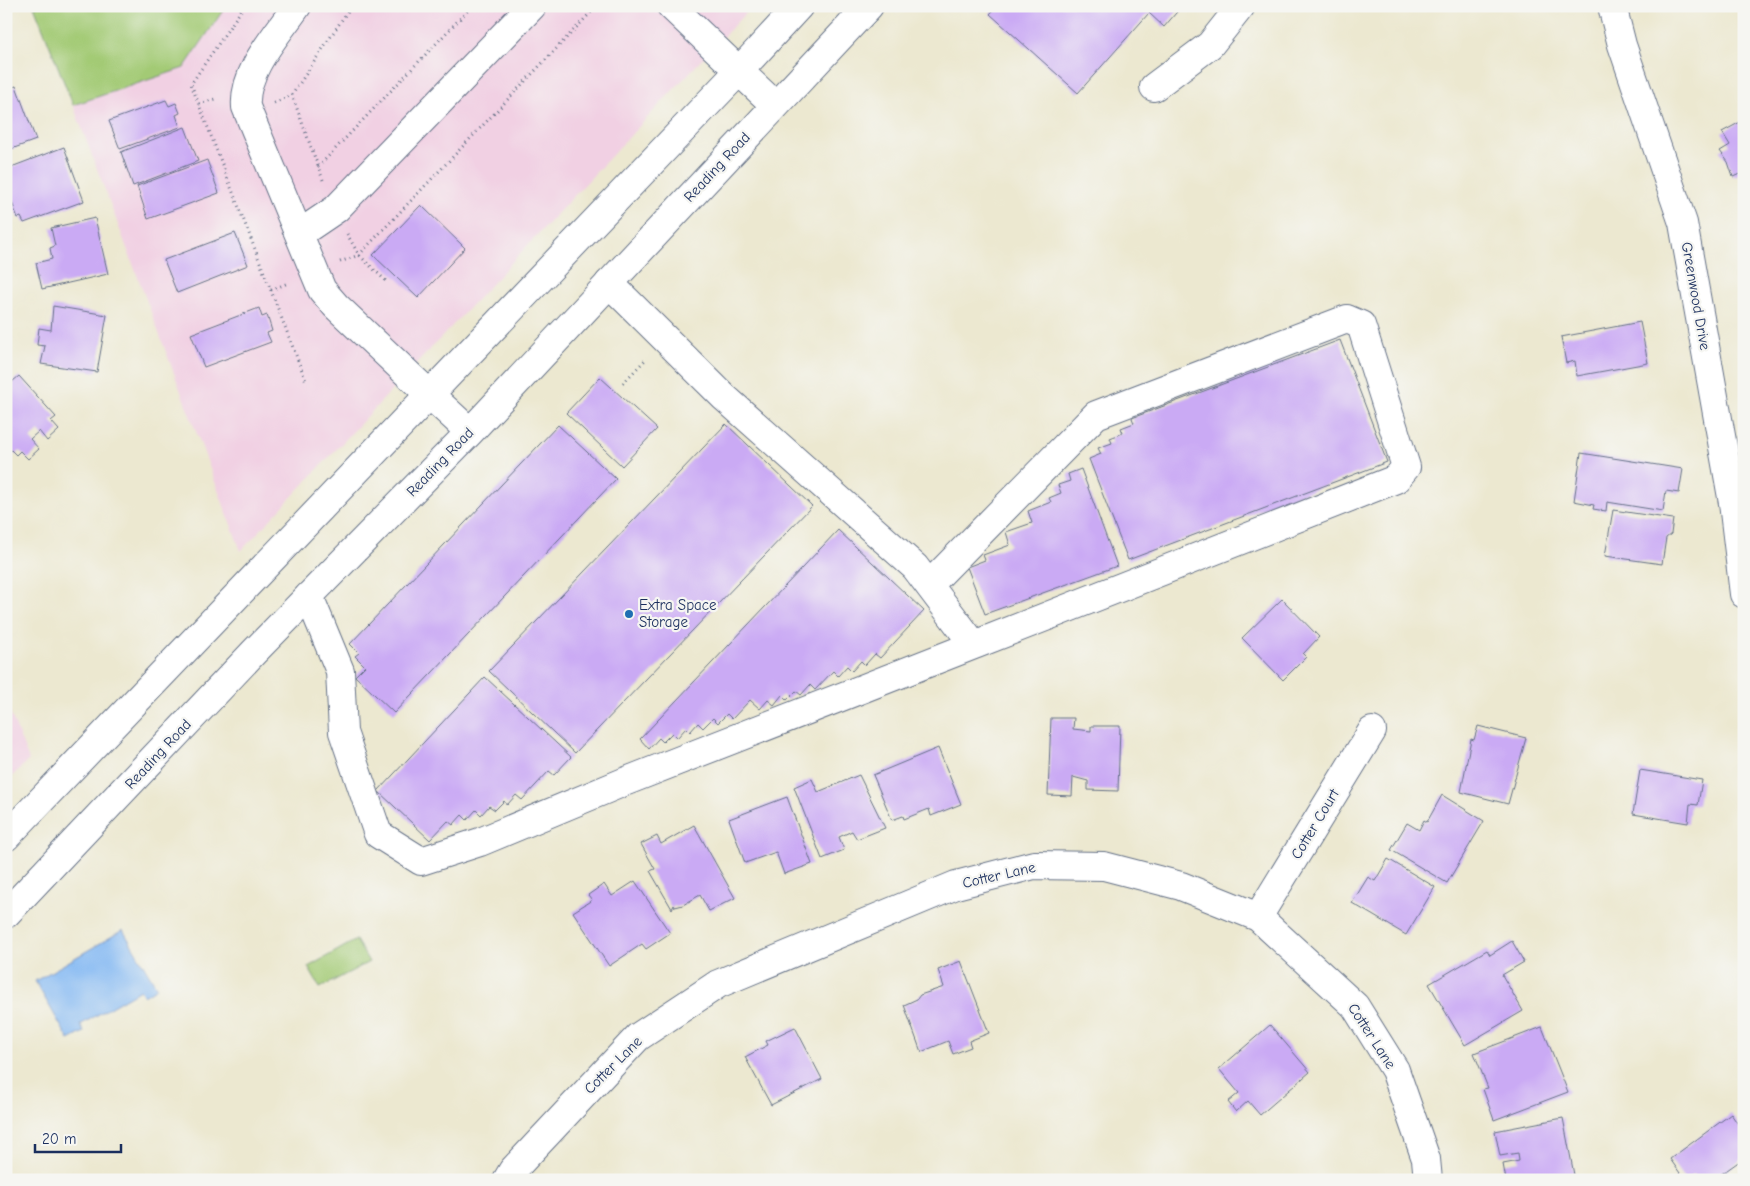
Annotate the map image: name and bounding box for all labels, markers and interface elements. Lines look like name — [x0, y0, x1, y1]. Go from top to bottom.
street label: Reading Road — [680, 128, 754, 206]
street label: Greenwood Drive — [1678, 240, 1714, 352]
street label: Reading Road — [403, 424, 477, 500]
place label: Extra Space Storage — [639, 596, 717, 631]
marker: Extra Space Storage — [623, 608, 635, 620]
street label: Reading Road — [121, 715, 195, 793]
street label: Cotter Court — [1287, 785, 1343, 862]
street label: Cotter Lane — [961, 858, 1038, 892]
street label: Cotter Lane — [1344, 1000, 1400, 1073]
street label: Cotter Lane — [580, 1032, 646, 1098]
scale bar — [35, 1121, 121, 1153]
text: 20 m — [42, 1130, 76, 1148]

